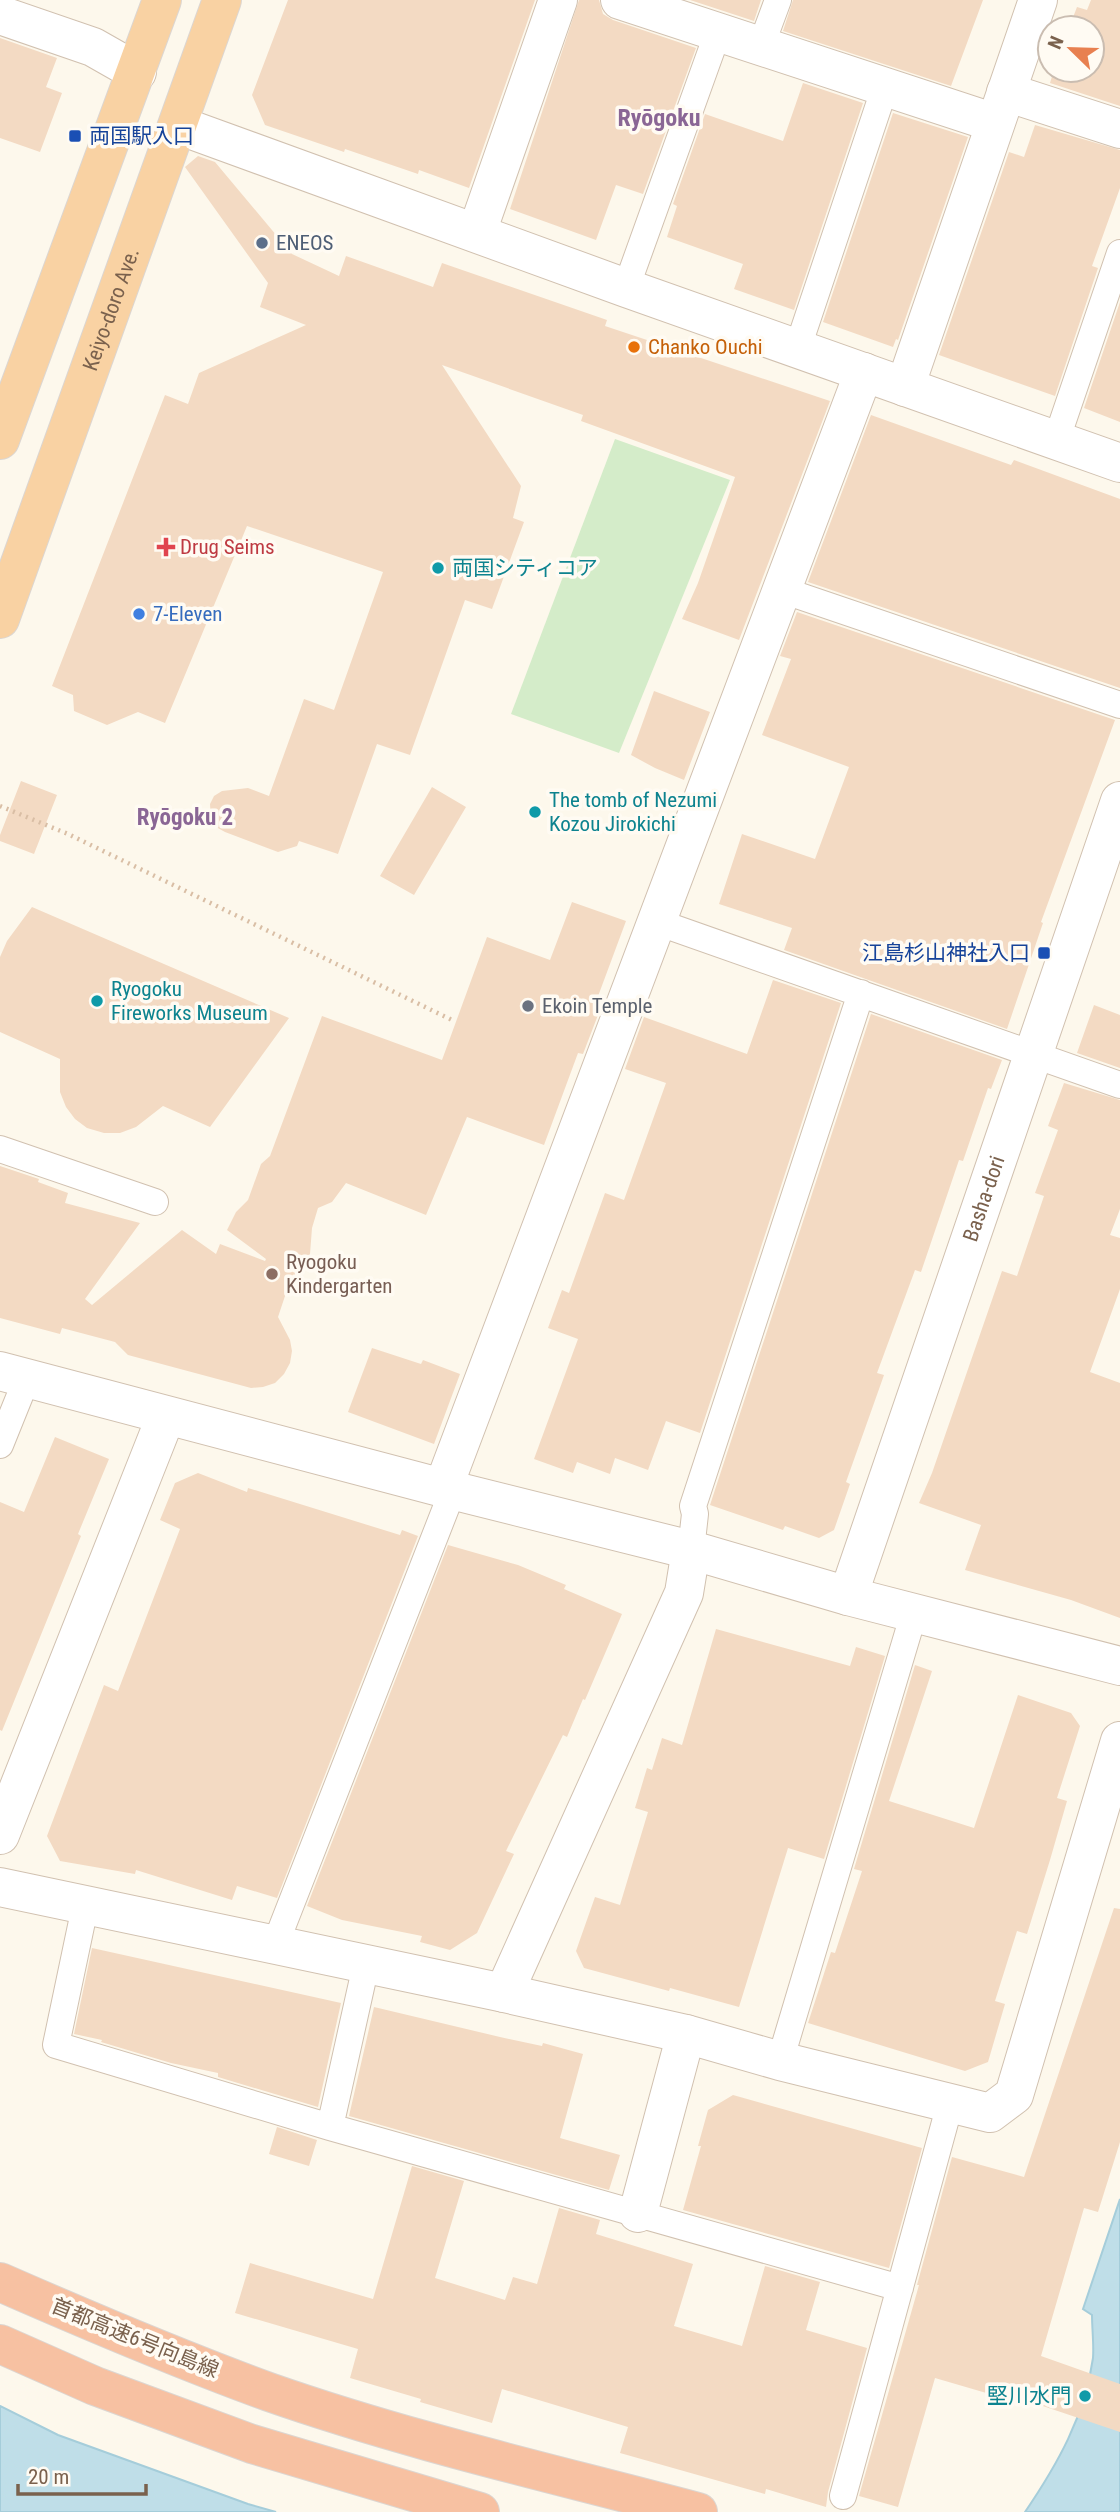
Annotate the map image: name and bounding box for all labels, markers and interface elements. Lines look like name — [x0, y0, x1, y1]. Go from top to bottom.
north arrow — [1036, 14, 1106, 84]
text: N — [1043, 33, 1069, 52]
district label: Ryōgoku — [617, 104, 701, 132]
place label: 両国駅入口 — [89, 124, 194, 148]
marker: 両国駅入口 — [67, 128, 83, 144]
place label: ENEOS — [276, 231, 334, 255]
marker: ENEOS — [254, 235, 270, 251]
street label: Keiyo-doro Ave. — [78, 245, 144, 374]
place label: Chanko Ouchi — [648, 335, 763, 359]
marker: Chanko Ouchi — [626, 339, 642, 355]
place label: Drug Seims — [180, 535, 275, 559]
marker: Drug Seims — [158, 539, 174, 555]
place label: 両国シティコア — [452, 556, 598, 580]
marker: 両国シティコア — [430, 560, 446, 576]
place label: 7-Eleven — [153, 602, 222, 626]
marker: 7-Eleven — [131, 606, 147, 622]
place label: The tomb of Nezumi Kozou Jirokichi — [549, 788, 717, 836]
district label: Ryōgoku 2 — [137, 804, 233, 831]
marker: The tomb of Nezumi Kozou Jirokichi — [527, 804, 543, 820]
place label: 江島杉山神社入口 — [862, 941, 1030, 965]
marker: 江島杉山神社入口 — [1036, 945, 1052, 961]
place label: Ryogoku Fireworks Museum — [111, 977, 268, 1025]
marker: Ryogoku Fireworks Museum — [89, 993, 105, 1009]
place label: Ekoin Temple — [542, 994, 653, 1018]
marker: Ekoin Temple — [520, 998, 536, 1014]
street label: Basha-dori — [958, 1153, 1010, 1244]
place label: Ryogoku Kindergarten — [286, 1250, 392, 1298]
marker: Ryogoku Kindergarten — [264, 1266, 280, 1282]
street label: 首都高速6号向島線 — [48, 2293, 222, 2383]
place label: 堅川水門 — [987, 2384, 1071, 2408]
marker: 堅川水門 — [1077, 2388, 1093, 2404]
scale bar — [18, 2452, 145, 2496]
text: 20 m — [28, 2465, 69, 2489]

